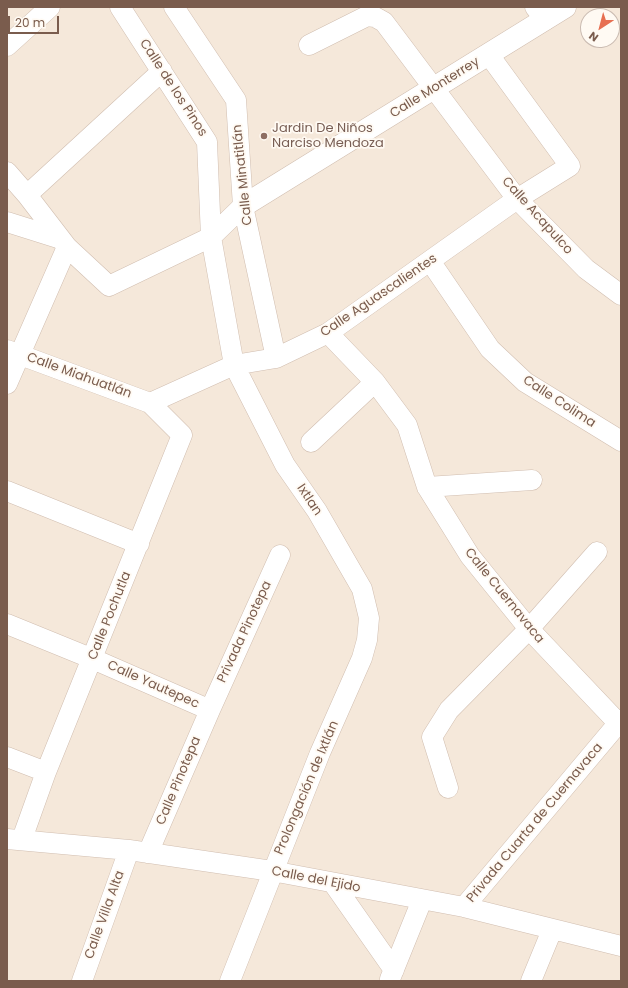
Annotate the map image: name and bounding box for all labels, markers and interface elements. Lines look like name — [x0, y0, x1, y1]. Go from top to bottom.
scale bar — [10, 8, 61, 34]
north arrow — [580, 8, 620, 48]
text: 20 m — [15, 14, 45, 31]
text: N — [585, 28, 602, 46]
street label: Calle de los Pinos — [136, 36, 210, 140]
street label: Calle Monterrey — [387, 54, 483, 122]
place label: Jardin De Niños Narciso Mendoza — [272, 121, 384, 152]
street label: Calle Minatitlán — [230, 124, 256, 226]
marker: Jardin De Niños Narciso Mendoza — [259, 131, 269, 141]
street label: Calle Acapulco — [498, 174, 576, 258]
street label: Calle Aguascalientes — [318, 251, 440, 341]
street label: Calle Miahuatlán — [24, 350, 134, 402]
street label: Calle Colima — [520, 373, 598, 431]
street label: Ixtlan — [293, 481, 325, 519]
street label: Calle Cuernavaca — [461, 545, 547, 647]
street label: Calle Pochutla — [85, 570, 135, 662]
street label: Privada Pinotepa — [215, 579, 275, 685]
street label: Calle Yautepec — [105, 658, 201, 712]
street label: Prolongación de Ixtlán — [272, 719, 342, 857]
street label: Calle Pinotepa — [153, 734, 205, 828]
street label: Privada Cuarta de Cuernavaca — [464, 740, 606, 906]
street label: Calle del Ejido — [270, 864, 362, 896]
street label: Calle Villa Alta — [82, 869, 128, 961]

